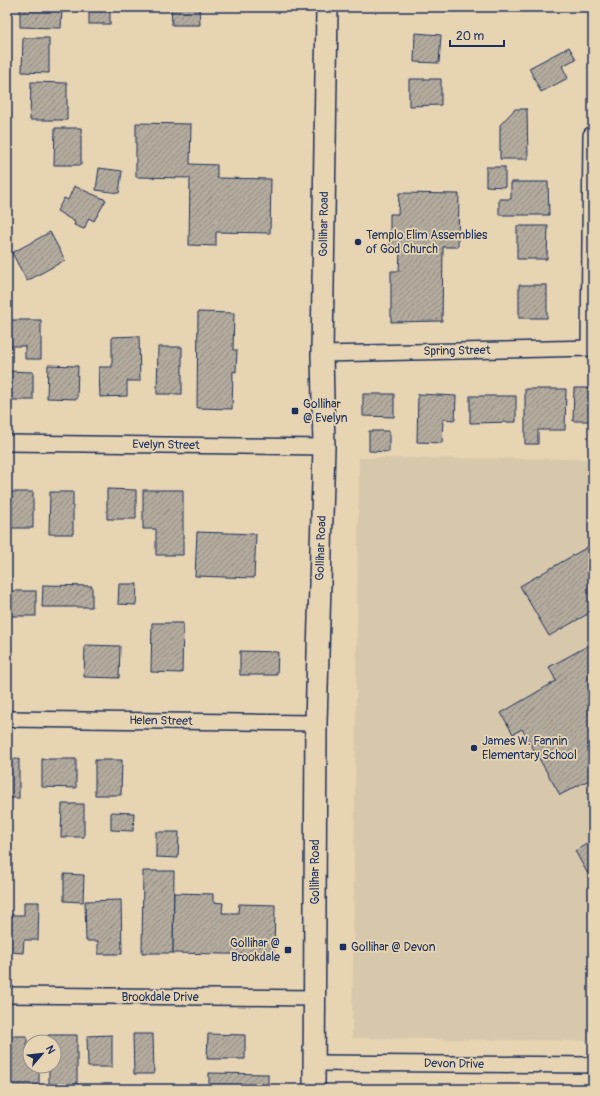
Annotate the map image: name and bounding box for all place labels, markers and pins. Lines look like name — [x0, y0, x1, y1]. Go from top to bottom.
place label: Templo Elim Assemblies of God Church — [366, 228, 488, 257]
marker: Templo Elim Assemblies of God Church — [353, 237, 363, 247]
place label: Gollihar @ Evelyn — [303, 397, 348, 426]
marker: Gollihar @ Evelyn — [290, 406, 300, 416]
place label: James W. Fannin Elementary School — [482, 734, 577, 763]
marker: James W. Fannin Elementary School — [469, 743, 479, 753]
place label: Gollihar @ Brookdale — [230, 936, 280, 965]
place label: Gollihar @ Devon — [351, 940, 436, 955]
marker: Gollihar @ Devon — [338, 942, 348, 952]
marker: Gollihar @ Brookdale — [283, 945, 293, 955]

